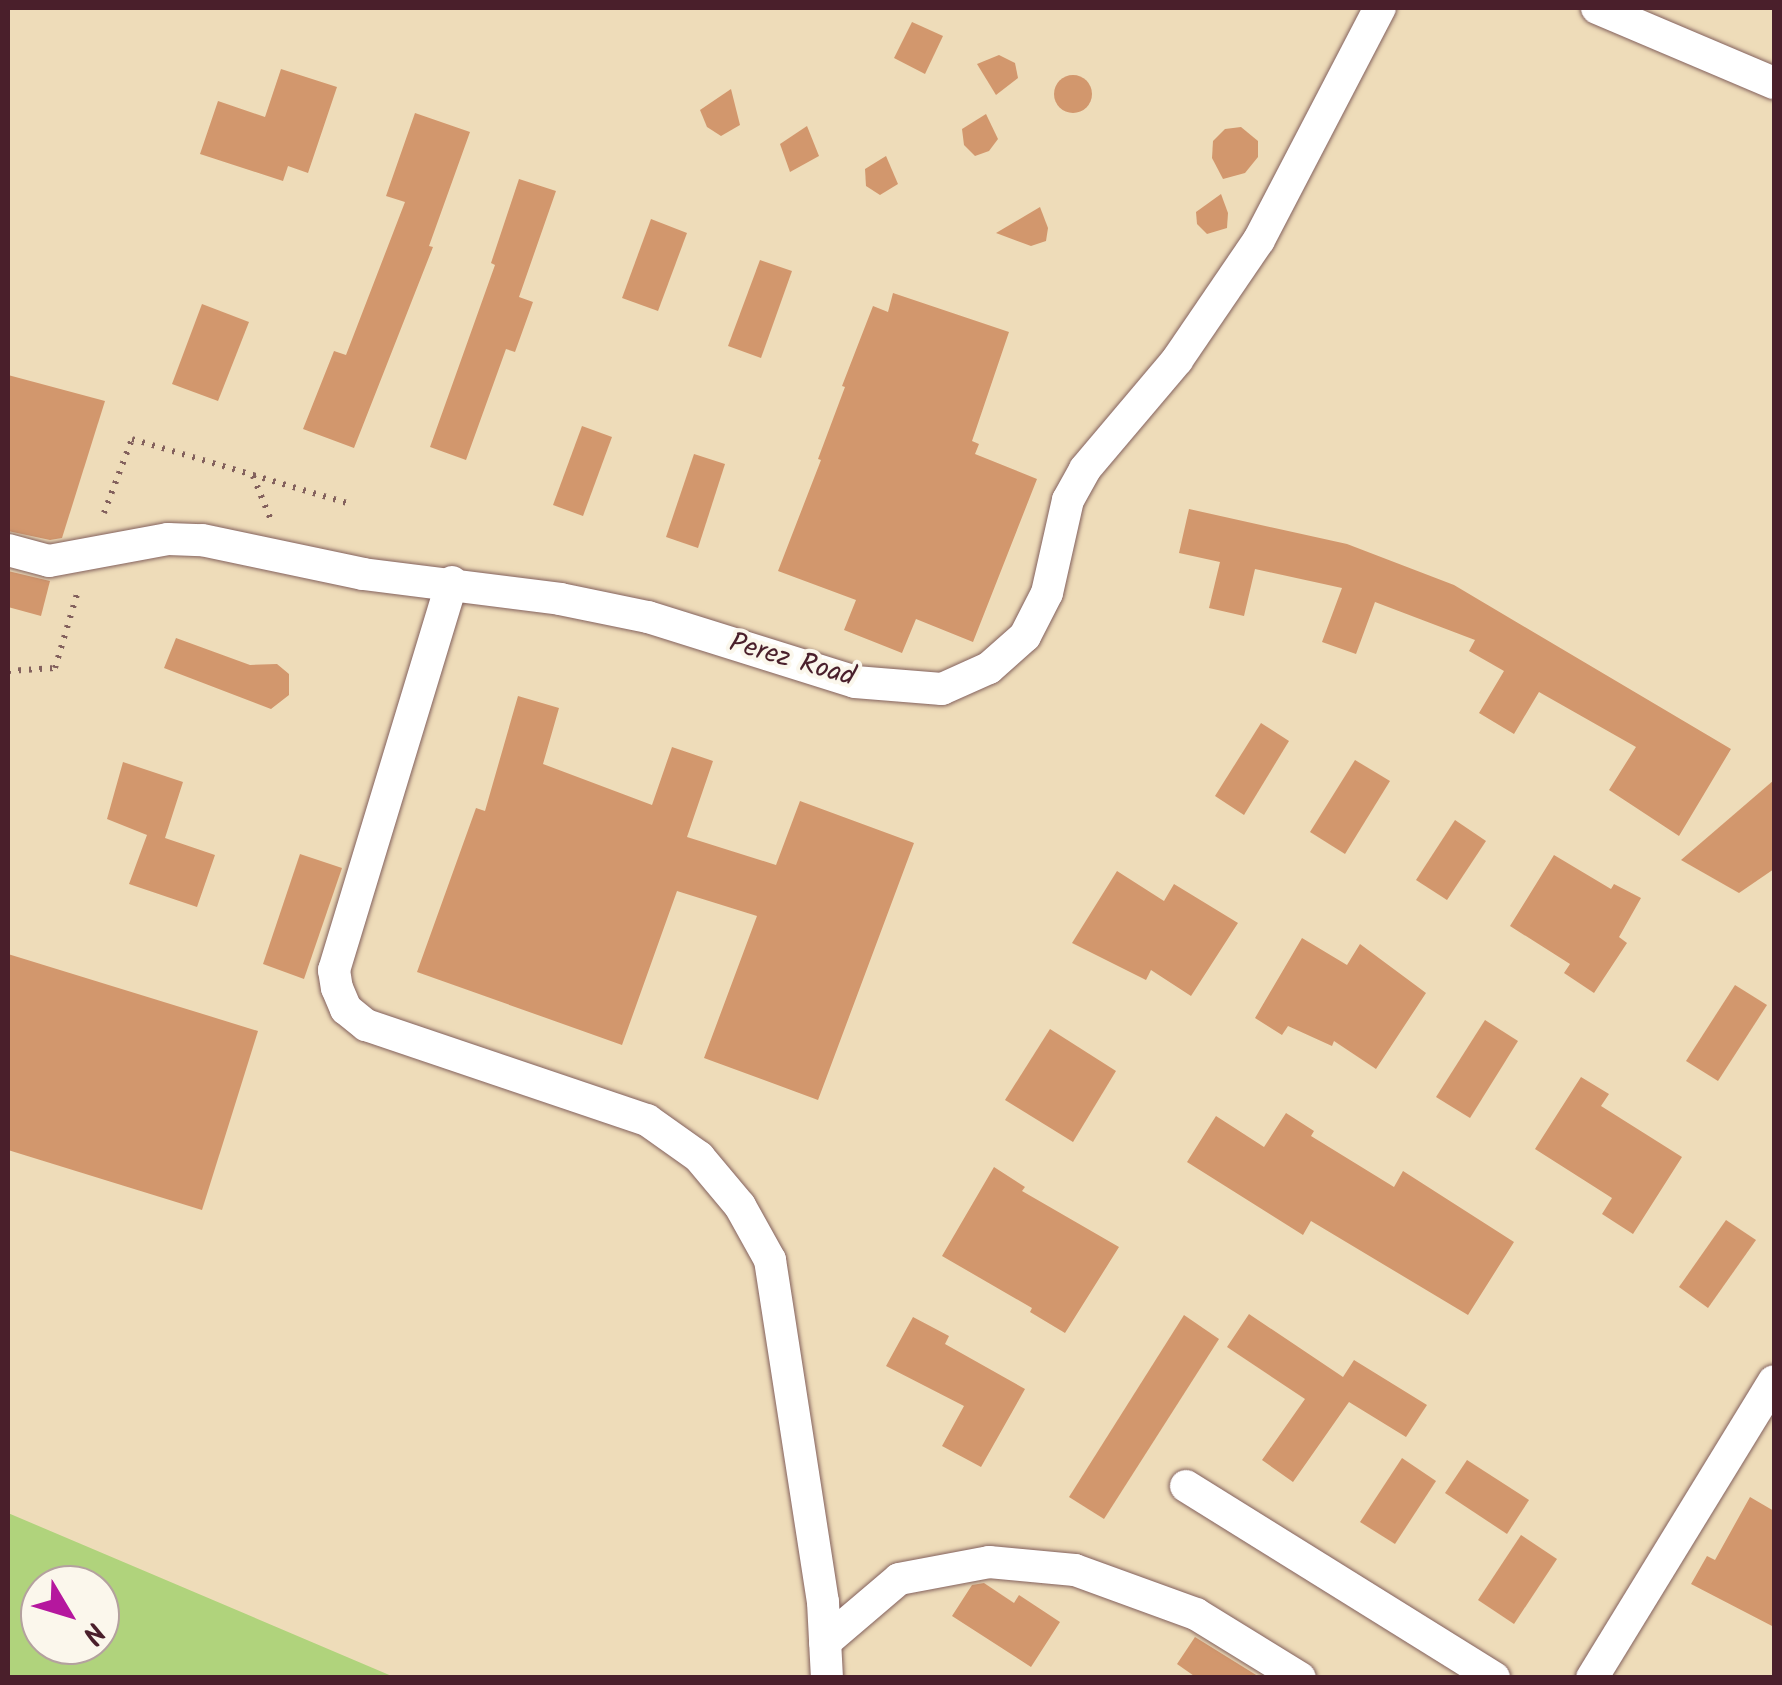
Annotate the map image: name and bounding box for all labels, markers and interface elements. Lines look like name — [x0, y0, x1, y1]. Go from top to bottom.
street label: Perez Road — [725, 627, 859, 695]
north arrow — [20, 1565, 120, 1665]
text: N — [69, 1612, 116, 1653]

